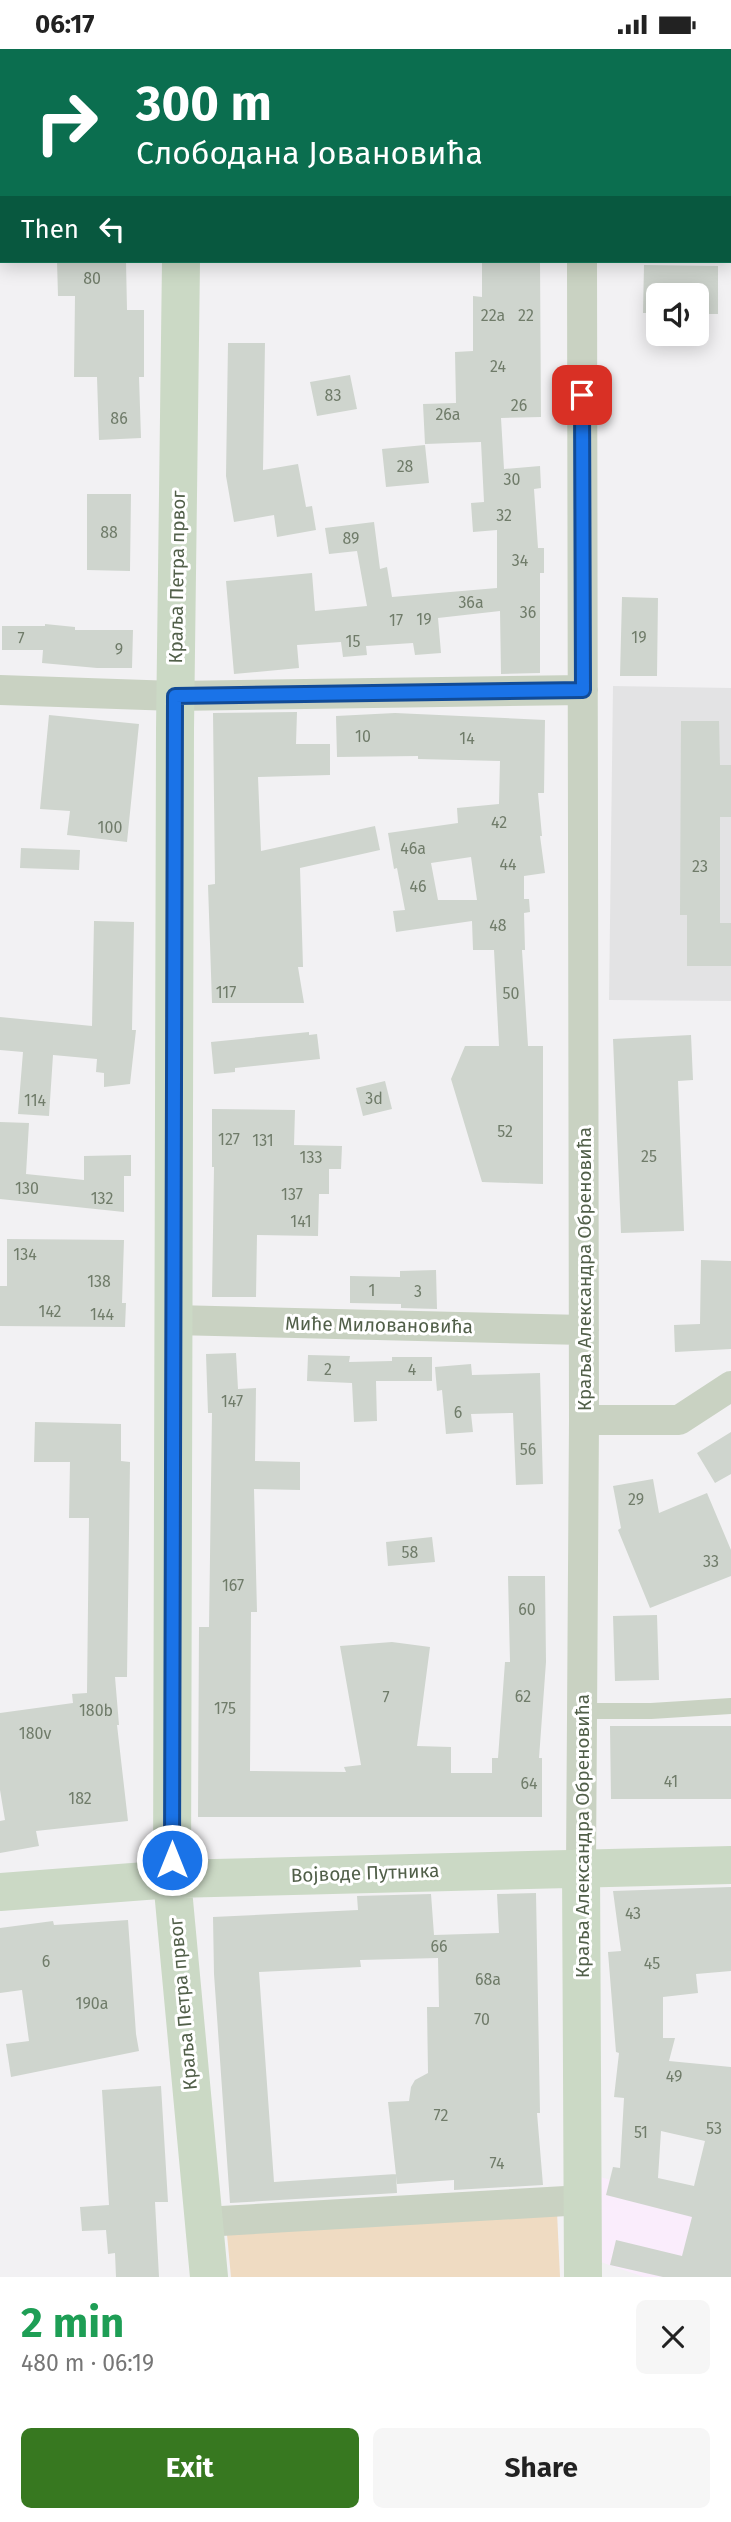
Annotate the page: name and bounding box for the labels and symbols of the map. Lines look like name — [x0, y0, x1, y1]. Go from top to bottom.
house number: 80 — [83, 269, 101, 288]
house number: 22a — [481, 306, 505, 325]
house number: 22 — [518, 306, 534, 325]
house number: 24 — [490, 357, 506, 376]
pin — [552, 365, 612, 425]
house number: 83 — [325, 386, 341, 405]
house number: 26 — [511, 396, 527, 415]
house number: 26a — [435, 405, 461, 424]
house number: 86 — [110, 409, 128, 428]
house number: 28 — [397, 457, 414, 476]
house number: 30 — [504, 470, 521, 489]
street label: Краља Петра првог — [164, 489, 190, 664]
house number: 32 — [496, 506, 512, 525]
house number: 88 — [100, 523, 118, 542]
house number: 89 — [343, 529, 359, 548]
house number: 34 — [512, 551, 529, 570]
house number: 36a — [458, 593, 484, 612]
house number: 36 — [520, 603, 536, 622]
house number: 19 — [416, 610, 432, 629]
house number: 17 — [389, 611, 403, 630]
house number: 19 — [631, 628, 647, 647]
house number: 7 — [17, 629, 25, 648]
house number: 15 — [346, 632, 360, 651]
house number: 9 — [115, 640, 123, 659]
house number: 10 — [355, 727, 371, 746]
house number: 14 — [459, 729, 475, 748]
house number: 42 — [491, 813, 507, 832]
house number: 100 — [98, 818, 122, 837]
house number: 46a — [400, 839, 426, 858]
house number: 44 — [499, 855, 517, 874]
house number: 23 — [692, 857, 708, 876]
house number: 46 — [409, 877, 427, 896]
house number: 48 — [489, 916, 507, 935]
house number: 117 — [216, 983, 236, 1002]
house number: 50 — [503, 984, 520, 1003]
house number: 3d — [365, 1089, 383, 1108]
house number: 114 — [24, 1091, 47, 1110]
house number: 52 — [497, 1122, 513, 1141]
street label: Краља Александра Обреновића — [573, 1127, 596, 1411]
house number: 127 — [218, 1130, 240, 1149]
house number: 131 — [252, 1131, 274, 1150]
house number: 25 — [641, 1147, 657, 1166]
house number: 133 — [300, 1148, 322, 1167]
house number: 130 — [15, 1179, 39, 1198]
house number: 137 — [281, 1185, 303, 1204]
house number: 132 — [91, 1189, 113, 1208]
house number: 141 — [290, 1212, 312, 1231]
house number: 134 — [13, 1245, 37, 1264]
house number: 138 — [87, 1272, 111, 1291]
house number: 1 — [369, 1281, 375, 1300]
house number: 3 — [414, 1282, 422, 1301]
house number: 142 — [38, 1302, 62, 1321]
house number: 144 — [90, 1305, 114, 1324]
street label: Миће Миловановића — [285, 1312, 473, 1338]
house number: 2 — [324, 1360, 332, 1379]
house number: 4 — [408, 1360, 417, 1379]
house number: 147 — [221, 1392, 243, 1411]
house number: 6 — [454, 1403, 462, 1422]
house number: 56 — [520, 1440, 536, 1459]
house number: 29 — [628, 1490, 644, 1509]
house number: 58 — [402, 1543, 419, 1562]
house number: 33 — [703, 1552, 719, 1571]
house number: 167 — [222, 1576, 244, 1595]
house number: 60 — [518, 1600, 536, 1619]
house number: 62 — [515, 1687, 531, 1706]
house number: 7 — [382, 1688, 390, 1707]
street label: Краља Александра Обреновића — [571, 1694, 594, 1978]
house number: 175 — [214, 1699, 236, 1718]
house number: 180b — [79, 1701, 113, 1720]
house number: 180v — [19, 1724, 51, 1743]
house number: 41 — [664, 1772, 678, 1791]
house number: 64 — [520, 1774, 538, 1793]
house number: 182 — [68, 1789, 92, 1808]
position arrow — [135, 1823, 209, 1897]
street label: Војводе Путника — [290, 1859, 440, 1887]
house number: 43 — [625, 1904, 641, 1923]
street label: Краља Петра првог — [164, 1916, 202, 2091]
house number: 66 — [430, 1937, 448, 1956]
house number: 6 — [42, 1952, 50, 1971]
house number: 45 — [644, 1954, 660, 1973]
house number: 68a — [475, 1970, 501, 1989]
house number: 190a — [76, 1994, 108, 2013]
house number: 70 — [474, 2010, 490, 2029]
house number: 49 — [666, 2067, 682, 2086]
house number: 72 — [434, 2106, 448, 2125]
house number: 53 — [706, 2119, 722, 2138]
house number: 51 — [634, 2123, 648, 2142]
house number: 74 — [490, 2154, 505, 2173]

